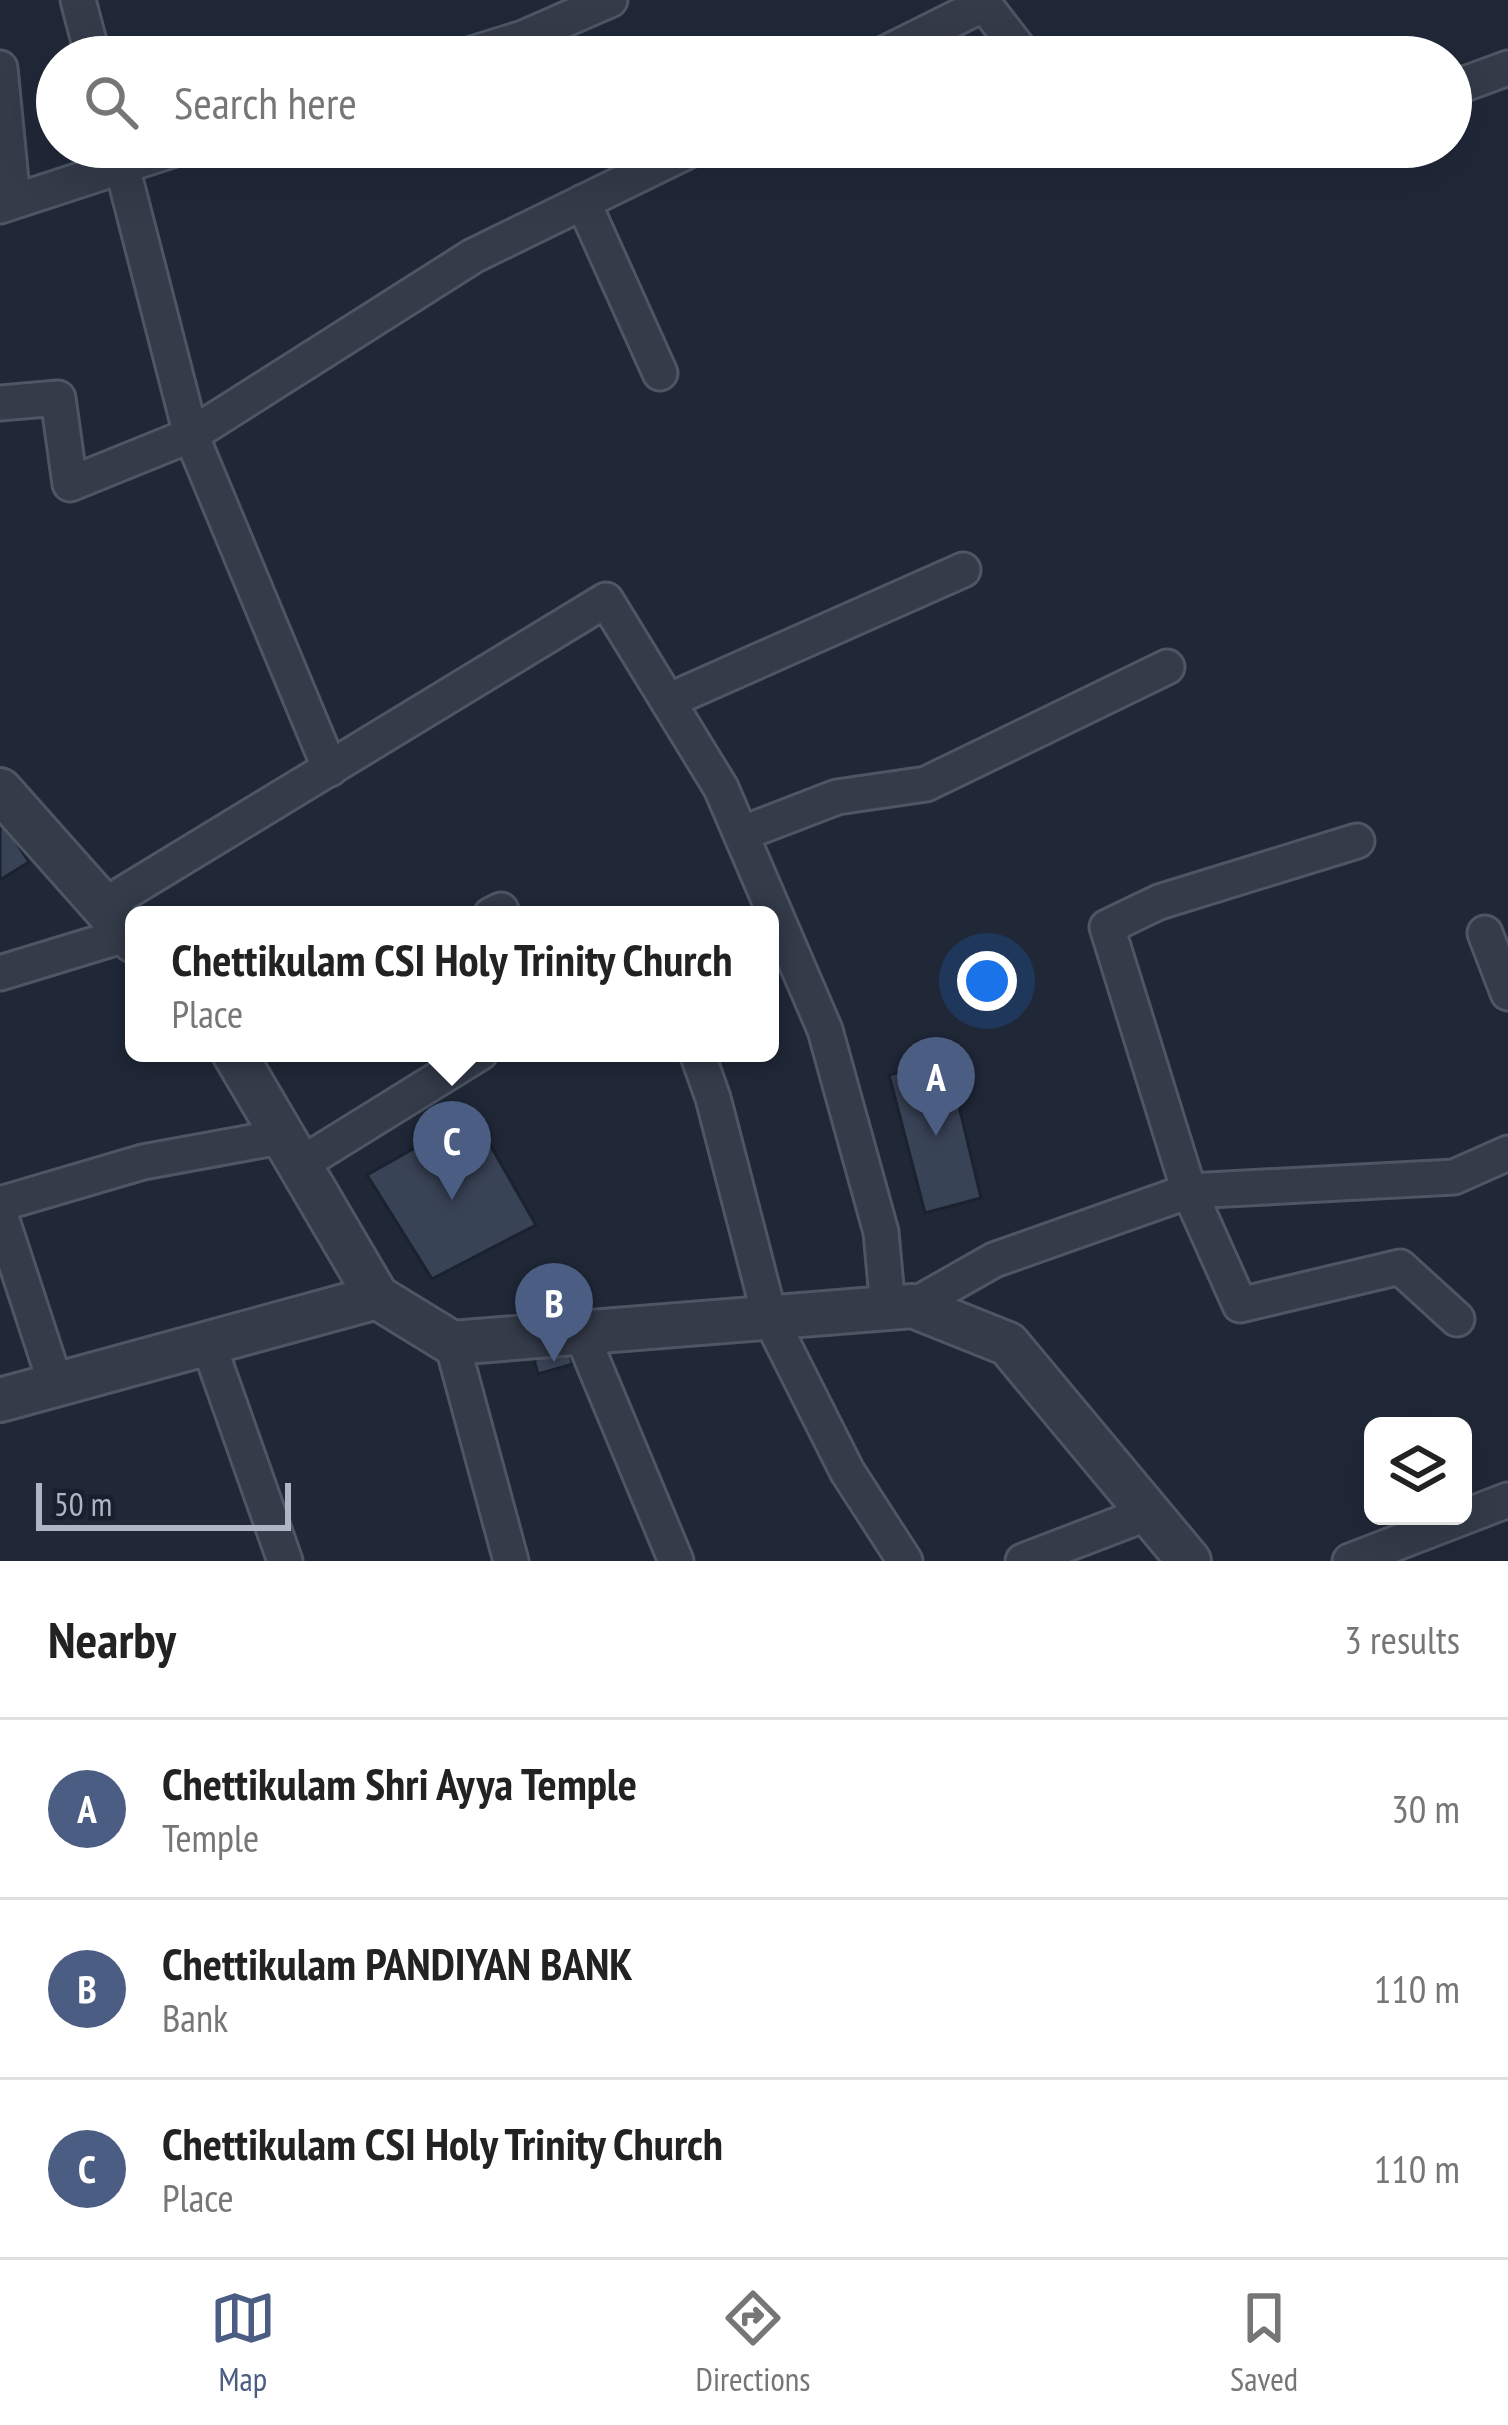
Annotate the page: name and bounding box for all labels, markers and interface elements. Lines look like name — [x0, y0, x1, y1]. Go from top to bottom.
search box — [36, 36, 1472, 168]
icon: search — [78, 69, 144, 135]
text: Search here — [174, 73, 357, 131]
popup — [125, 906, 779, 1062]
text: Chettikulam CSI Holy Trinity Church — [171, 930, 733, 988]
your location — [957, 951, 1017, 1011]
text: Place — [171, 988, 243, 1039]
pin: A — [897, 1037, 975, 1136]
pin: C — [413, 1101, 491, 1200]
pin: B — [515, 1263, 593, 1362]
map controls — [1364, 1417, 1472, 1525]
button: layers — [1364, 1417, 1472, 1525]
scale bar — [36, 1477, 291, 1530]
text: 50 m — [54, 1482, 112, 1525]
text: Nearby — [48, 1606, 176, 1672]
text: 3 results — [1344, 1614, 1460, 1665]
text: Chettikulam Shri Ayya Temple — [162, 1754, 637, 1812]
text: A — [77, 1783, 97, 1834]
text: 30 m — [1391, 1783, 1460, 1834]
text: Temple — [162, 1812, 259, 1863]
text: Chettikulam PANDIYAN BANK — [162, 1934, 633, 1992]
text: B — [77, 1963, 97, 2014]
text: 110 m — [1374, 1963, 1460, 2014]
text: Bank — [162, 1992, 228, 2043]
text: Chettikulam CSI Holy Trinity Church — [162, 2114, 723, 2172]
text: C — [78, 2143, 96, 2194]
text: 110 m — [1374, 2143, 1460, 2194]
text: Place — [162, 2172, 234, 2223]
tab: Map — [210, 2285, 276, 2400]
tab: Directions — [696, 2285, 810, 2400]
tab: Saved — [1230, 2285, 1298, 2400]

